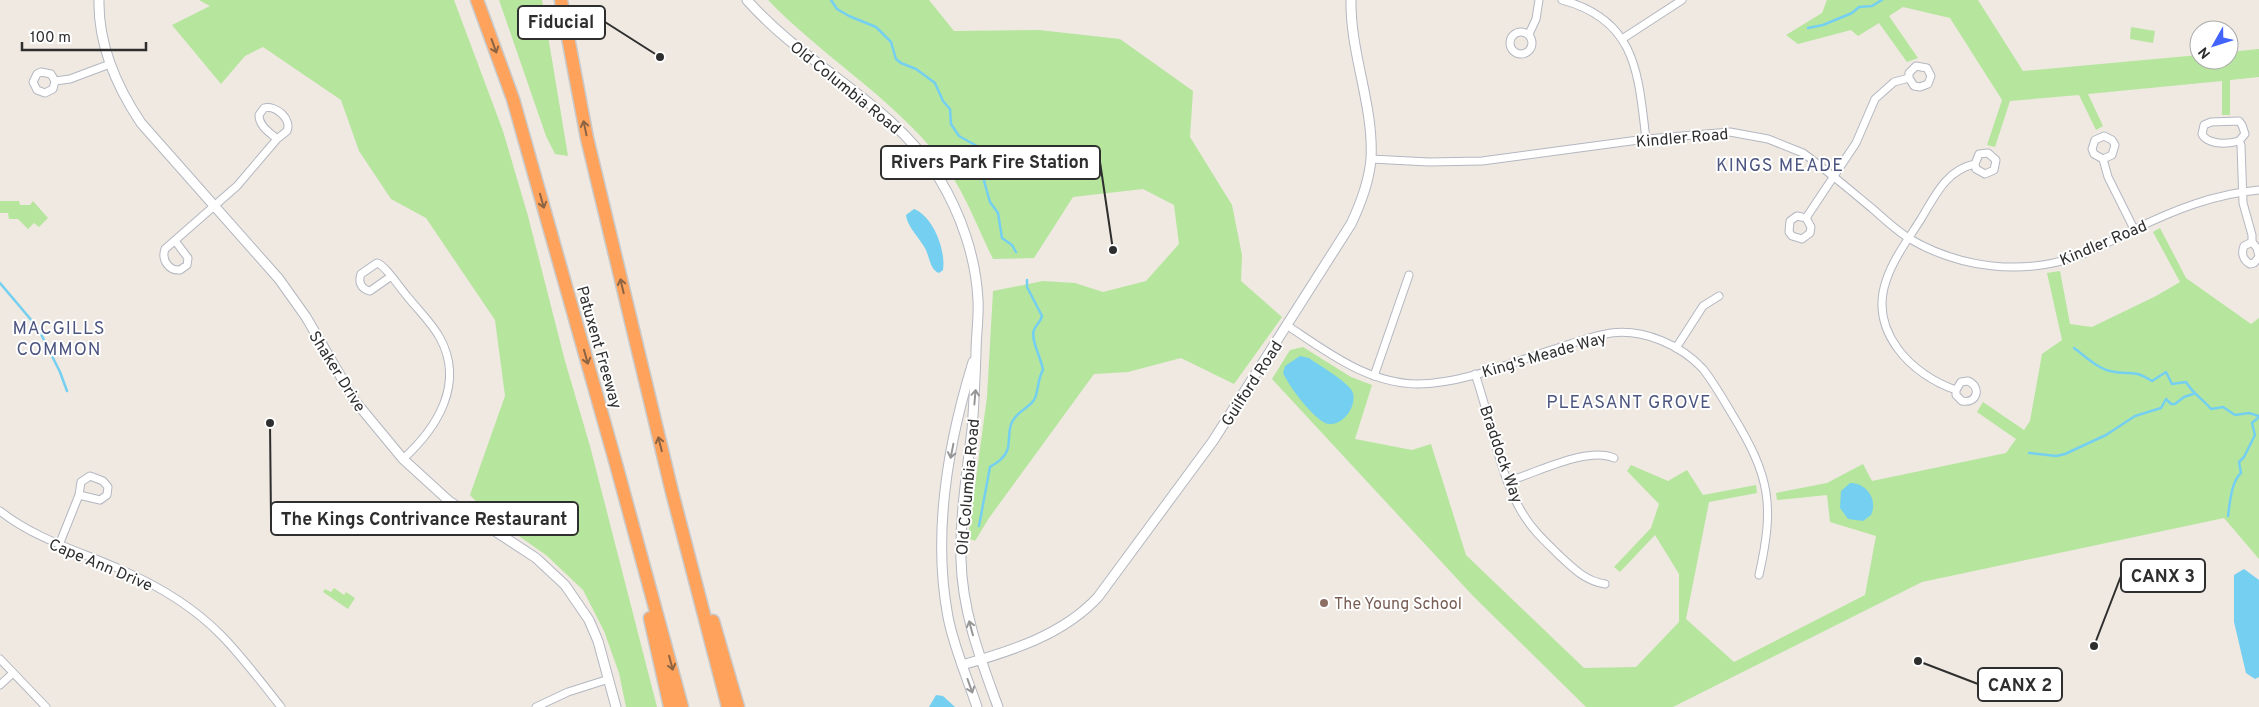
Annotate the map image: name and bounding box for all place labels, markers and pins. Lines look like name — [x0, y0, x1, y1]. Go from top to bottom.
callout: Fiducial — [518, 6, 605, 39]
callout: Rivers Park Fire Station — [881, 146, 1100, 179]
callout: The Kings Contrivance Restaurant — [271, 502, 578, 535]
callout: CANX 3 — [2121, 559, 2205, 592]
place label: The Young School — [1334, 595, 1462, 615]
marker: The Young School — [1318, 597, 1330, 609]
callout: CANX 2 — [1978, 668, 2062, 701]

